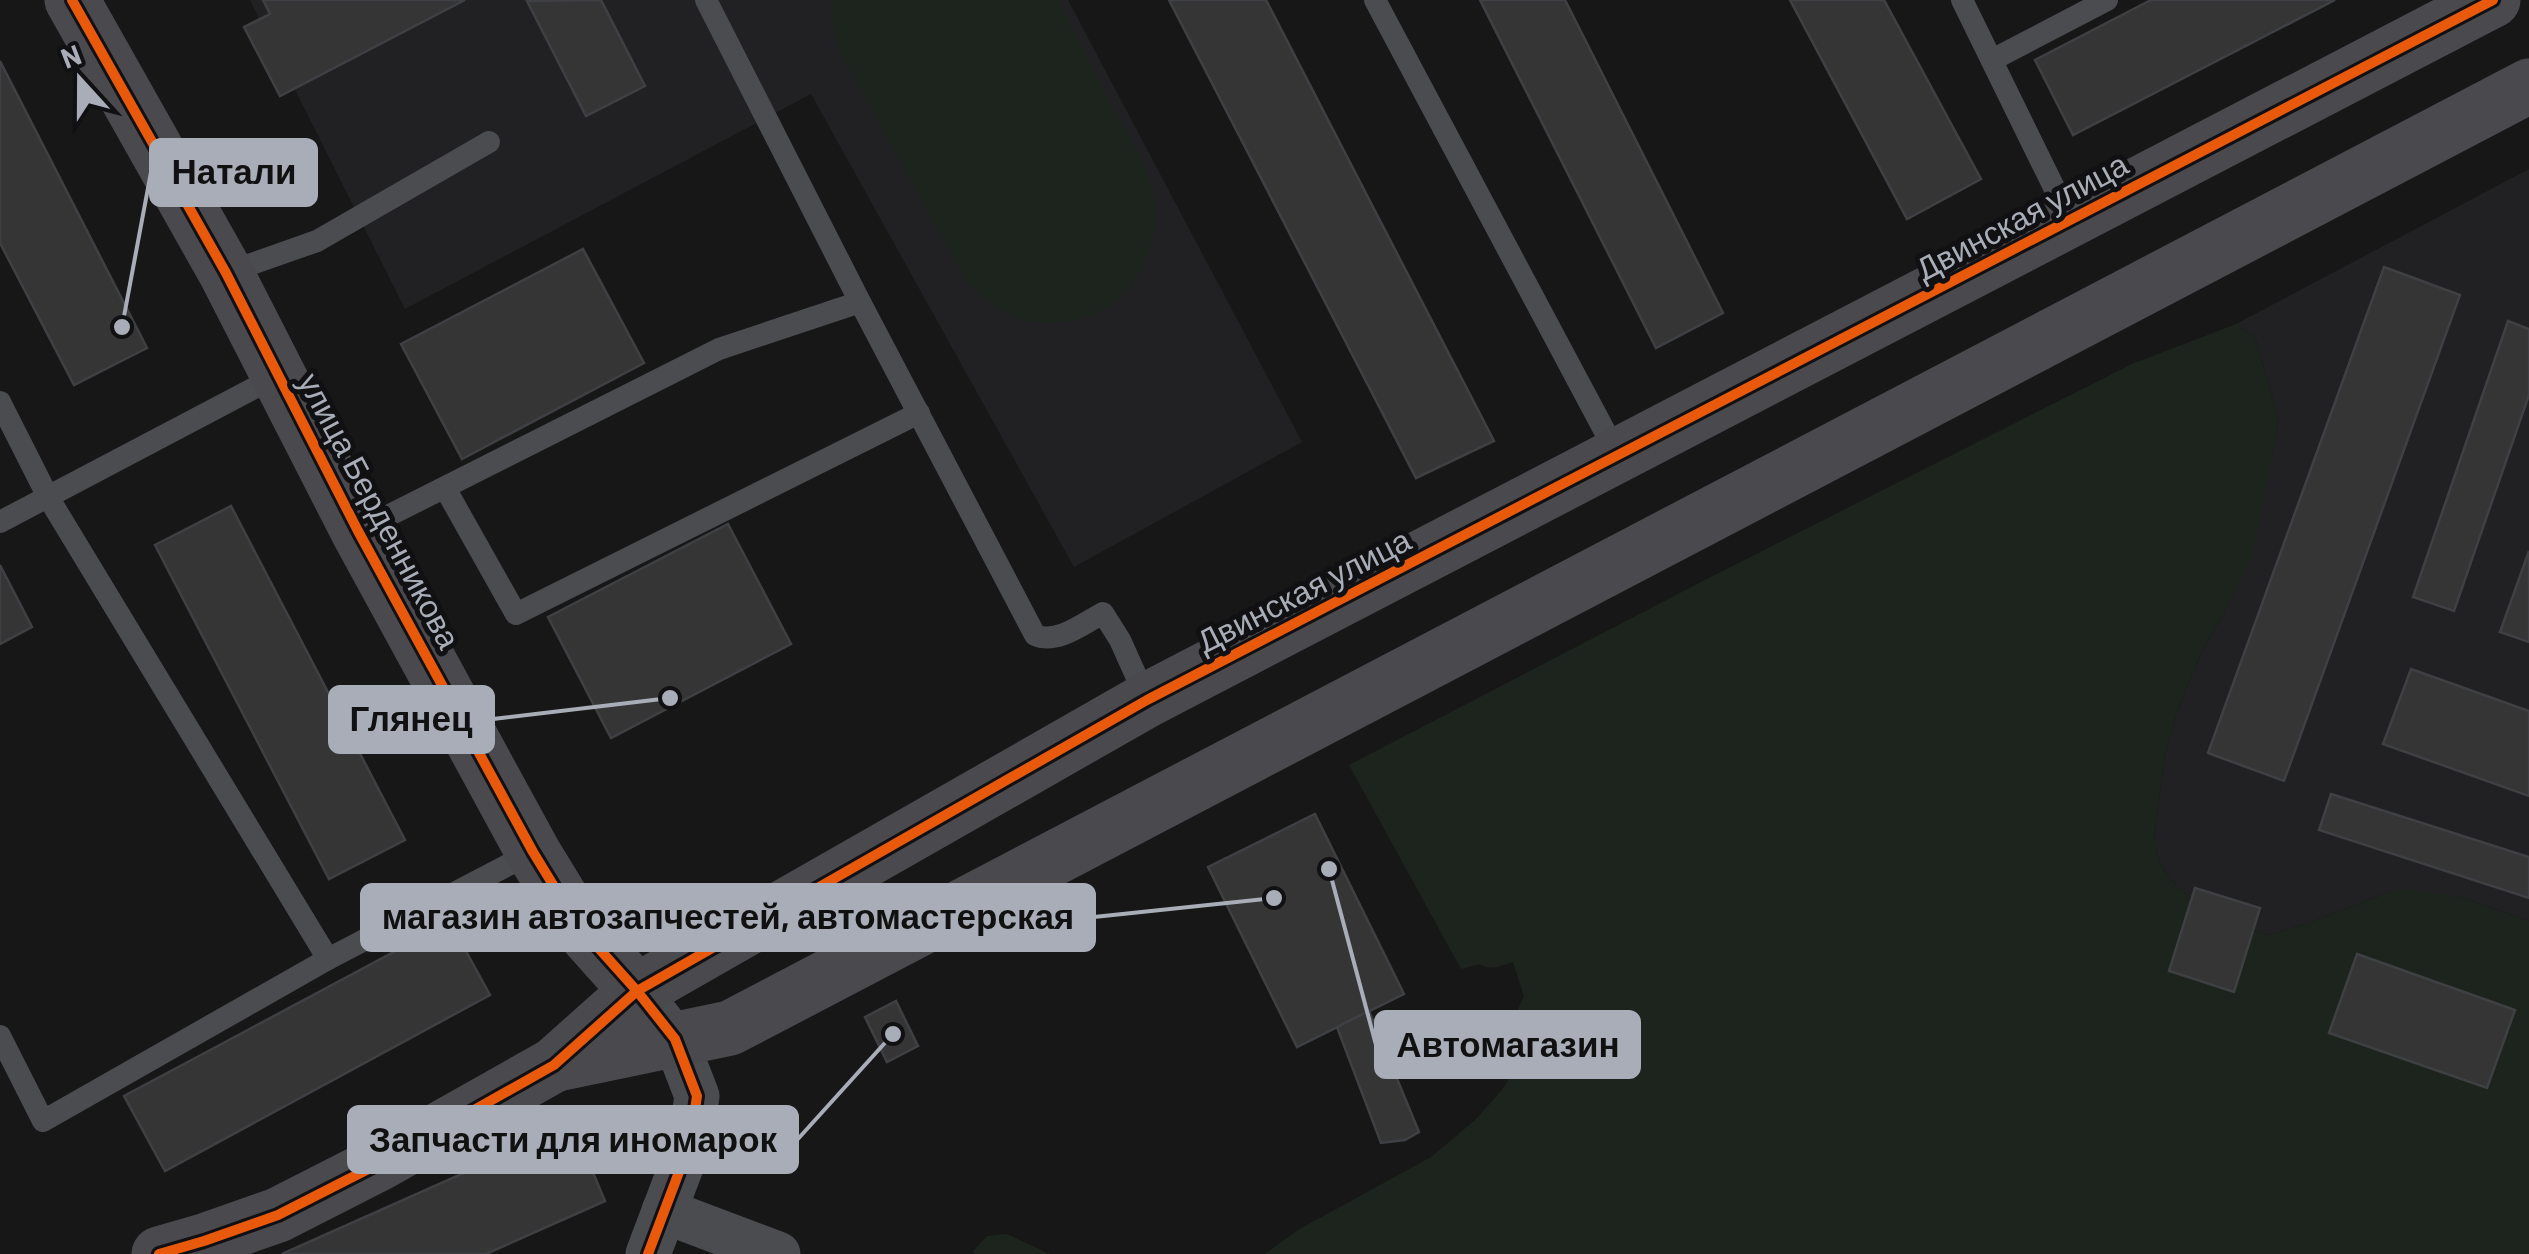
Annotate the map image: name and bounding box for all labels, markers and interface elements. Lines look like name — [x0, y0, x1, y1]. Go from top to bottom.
north arrow — [30, 30, 130, 130]
text: N — [56, 37, 85, 75]
callout: Натали — [151, 140, 316, 205]
street label: Двинская улица — [1909, 143, 2134, 288]
text: Натали — [171, 149, 297, 191]
street label: улица Берденникова — [291, 366, 470, 655]
street label: Двинская улица — [1190, 519, 1417, 660]
callout: Глянец — [330, 687, 493, 752]
text: Глянец — [350, 696, 473, 738]
callout: магазин автозапчестей, автомастерская — [362, 885, 1094, 950]
text: магазин автозапчестей, автомастерская — [382, 894, 1074, 936]
callout: Автомагазин — [1376, 1012, 1639, 1077]
text: Автомагазин — [1396, 1022, 1620, 1064]
callout: Запчасти для иномарок — [349, 1107, 797, 1172]
text: Запчасти для иномарок — [369, 1117, 778, 1159]

